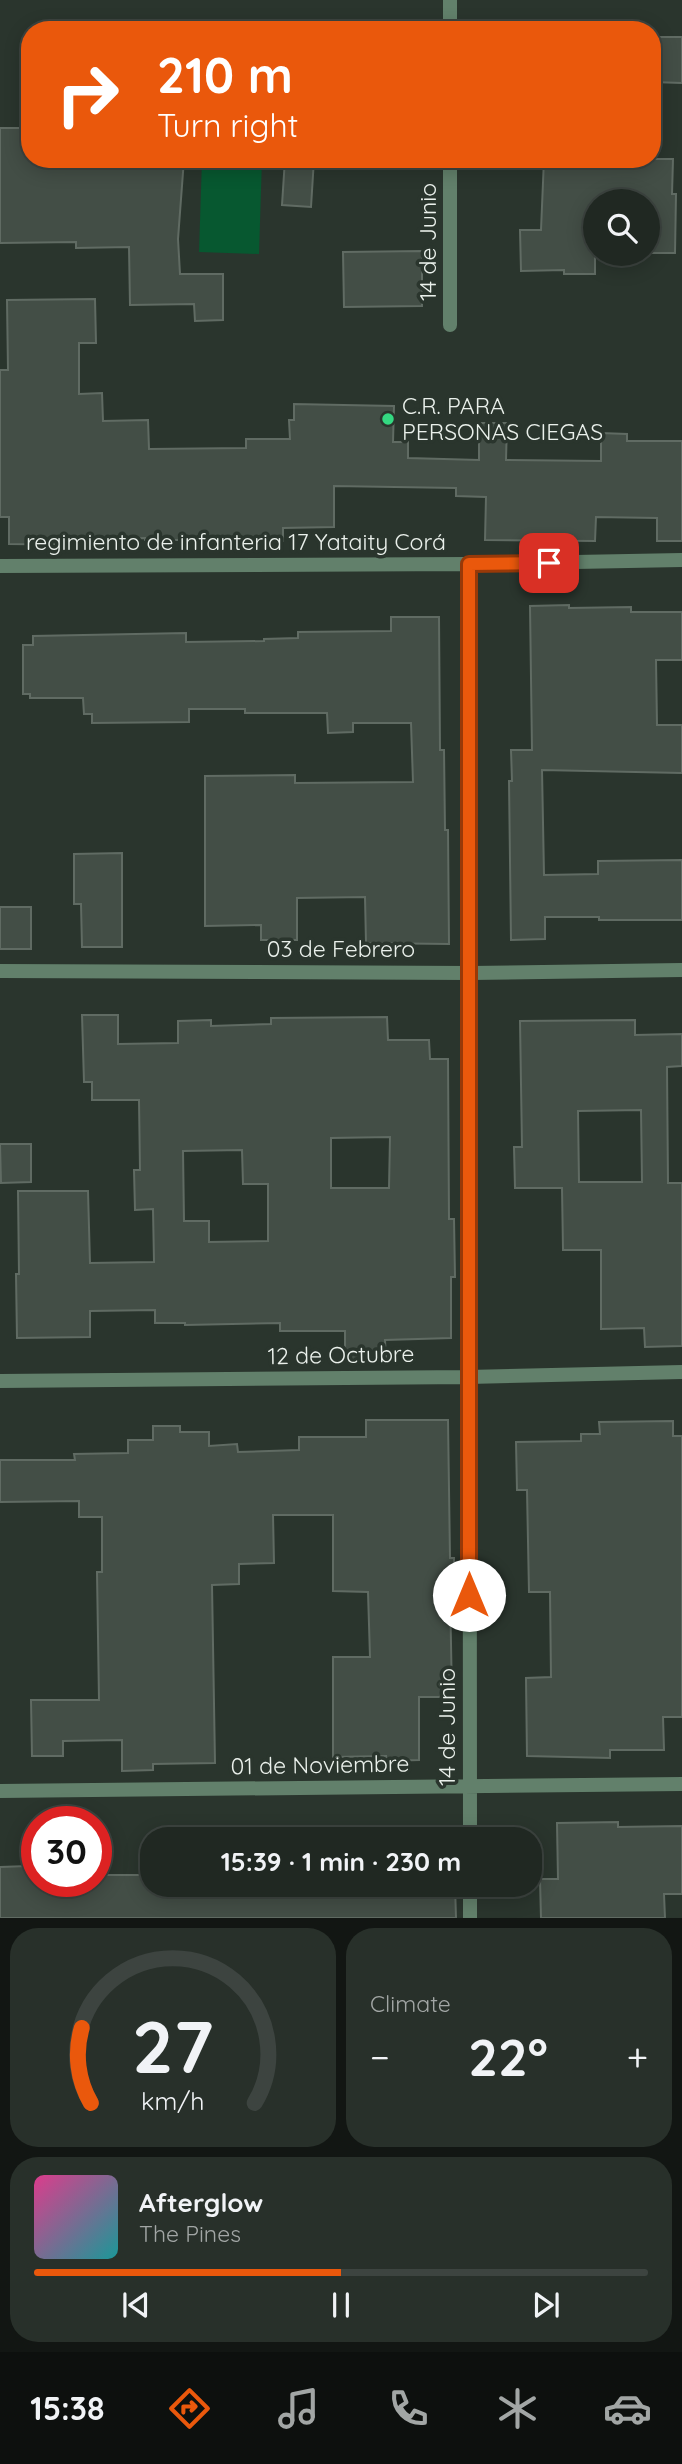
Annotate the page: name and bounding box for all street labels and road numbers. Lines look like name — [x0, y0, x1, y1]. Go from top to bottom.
street label: 14 de Junio — [413, 183, 442, 301]
street label: regimiento de infanteria 17 Yataity Corá — [26, 527, 446, 556]
street label: 03 de Febrero — [267, 934, 415, 963]
street label: 12 de Octubre — [267, 1339, 415, 1370]
street label: 14 de Junio — [432, 1668, 461, 1786]
street label: 01 de Noviembre — [230, 1748, 410, 1781]

